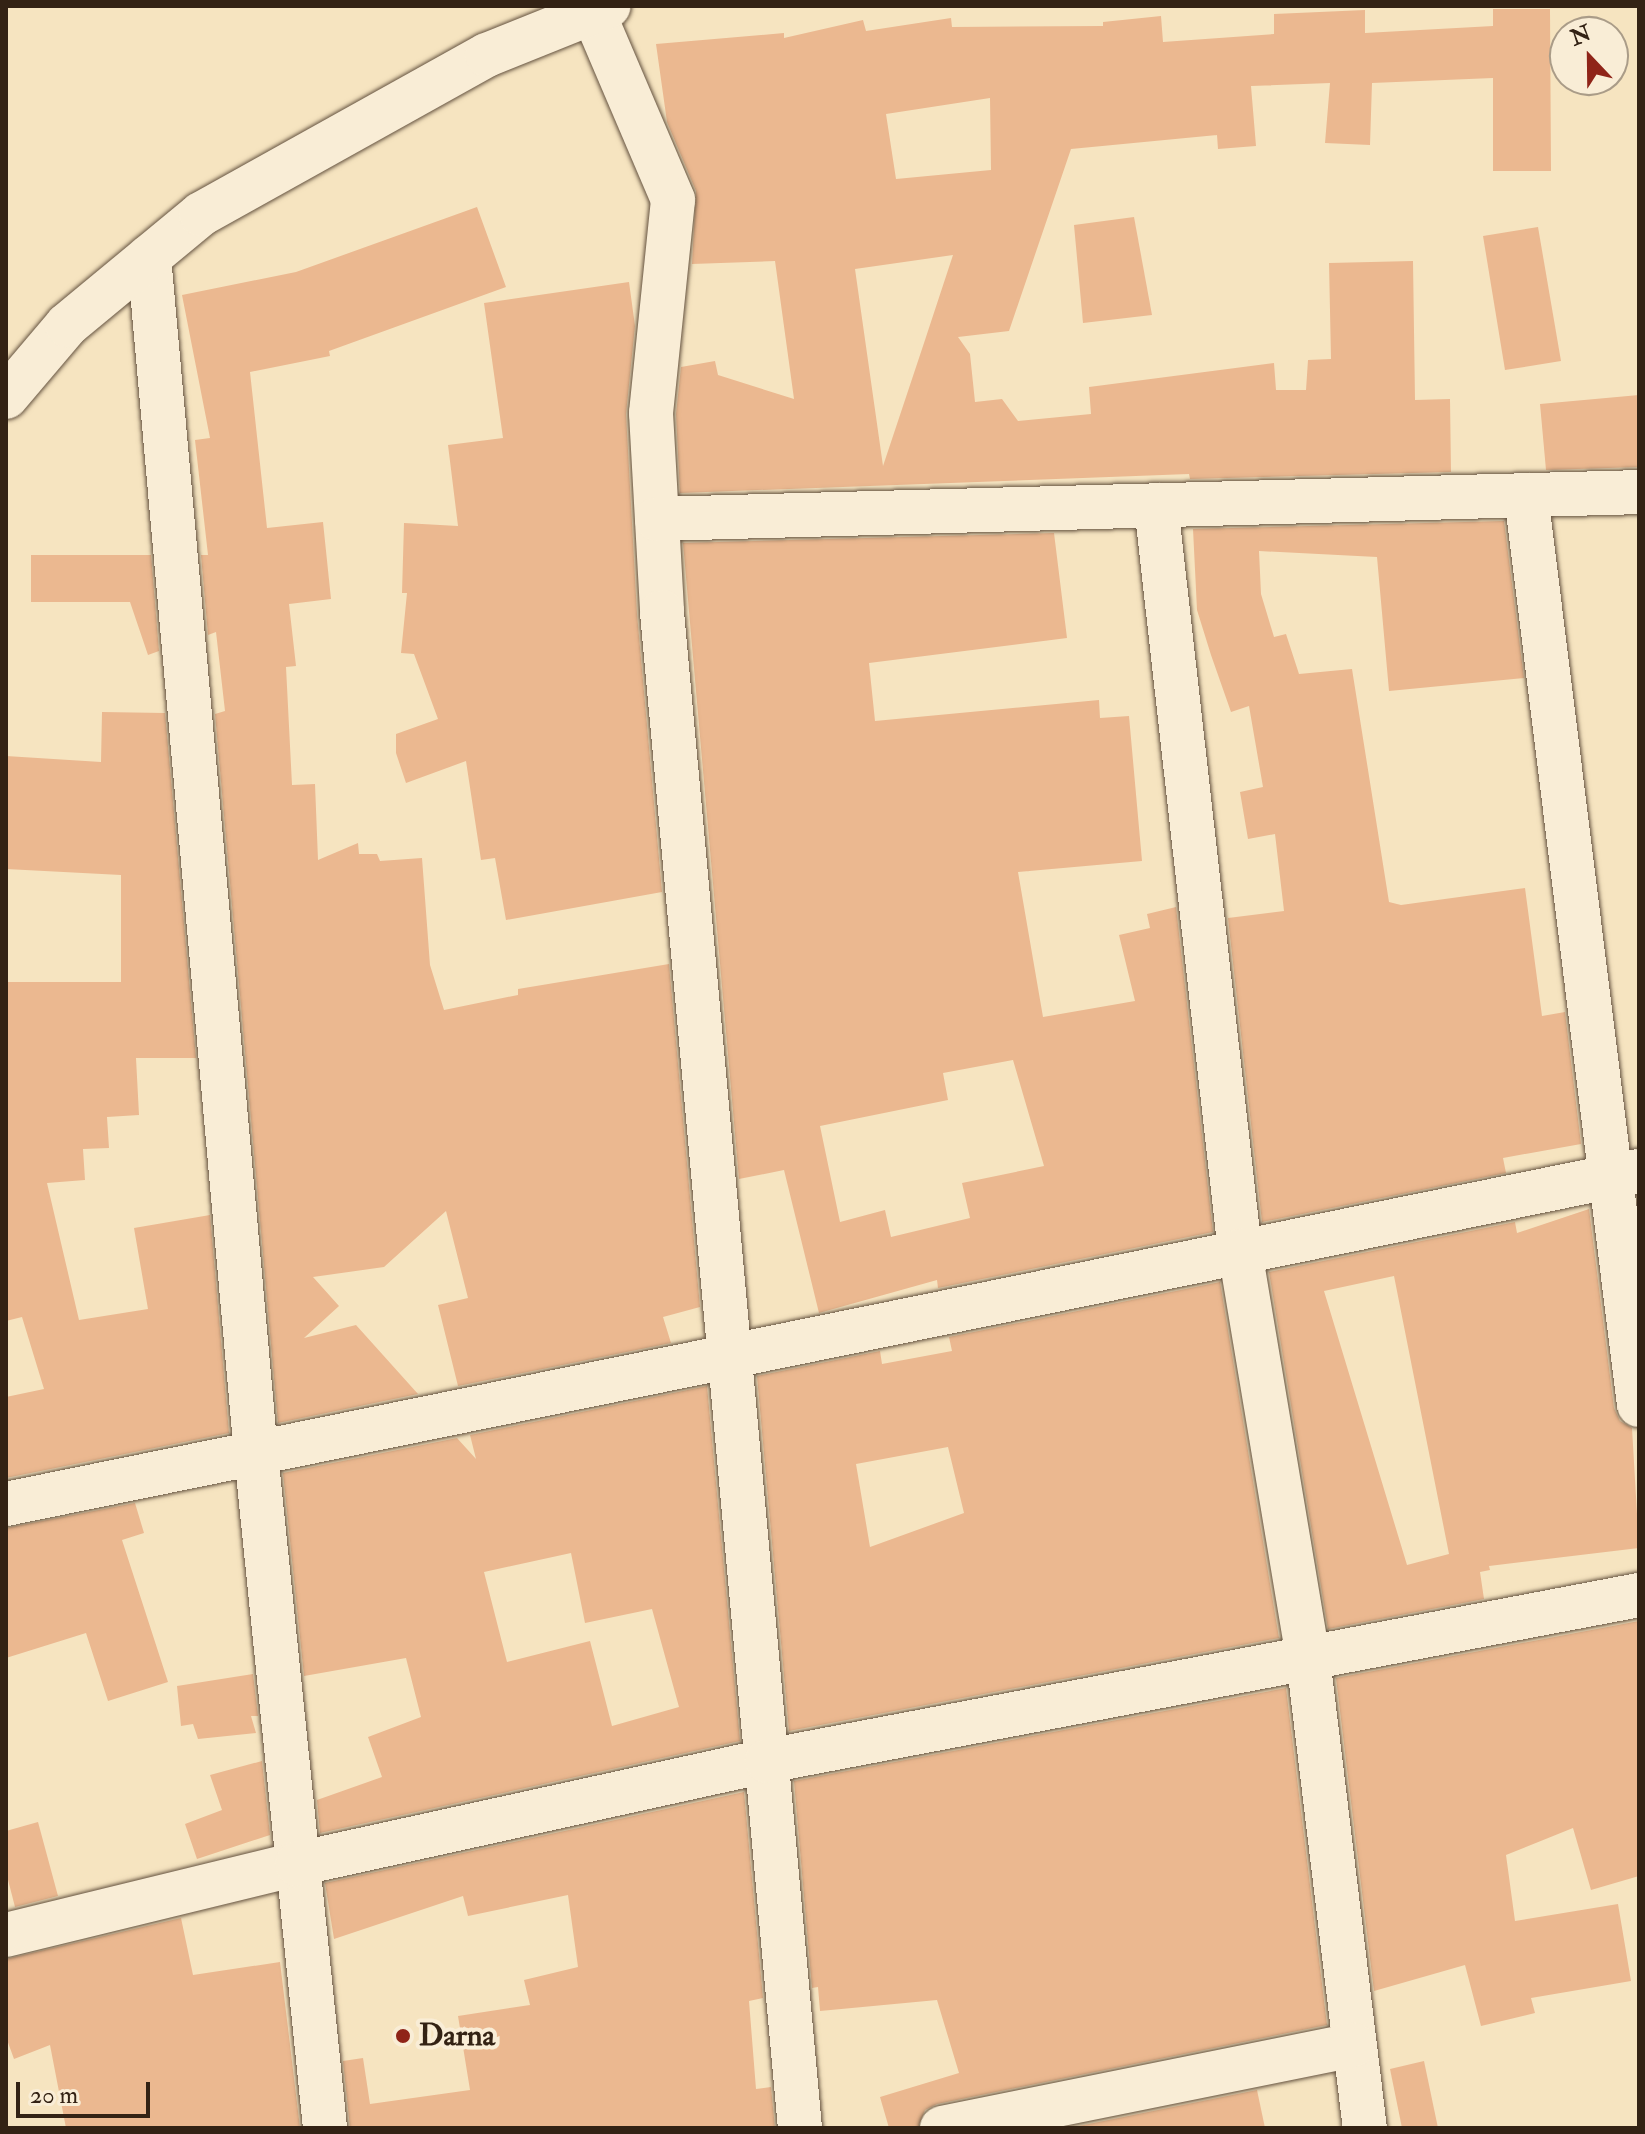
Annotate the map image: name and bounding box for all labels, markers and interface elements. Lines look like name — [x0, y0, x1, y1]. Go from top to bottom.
north arrow — [1549, 16, 1629, 96]
text: N — [1566, 19, 1595, 52]
place label: Darna — [419, 2018, 495, 2054]
marker: Darna — [394, 2027, 412, 2045]
scale bar — [20, 2066, 154, 2116]
text: 20 m — [30, 2080, 78, 2111]

